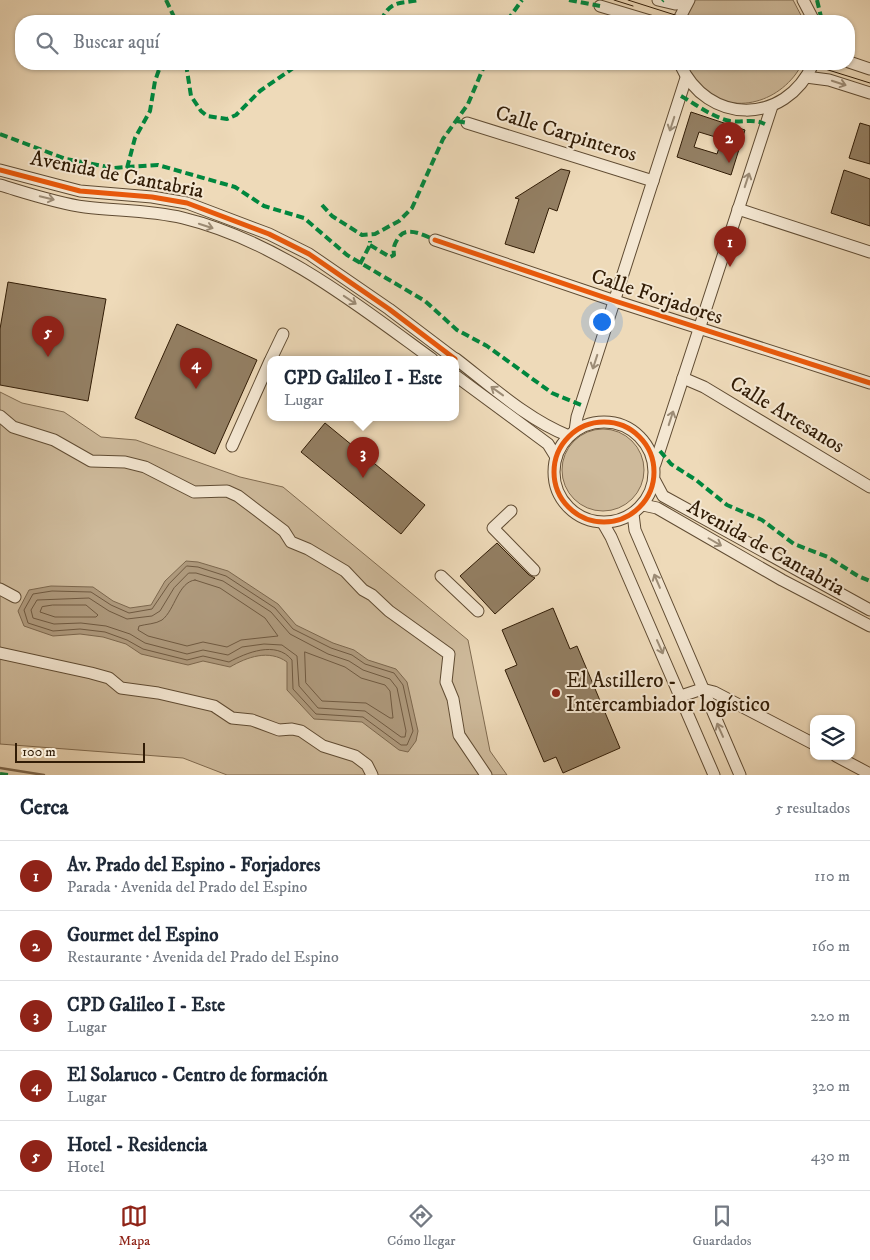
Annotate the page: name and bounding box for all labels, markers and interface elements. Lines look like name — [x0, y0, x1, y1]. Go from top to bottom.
search box — [15, 15, 855, 70]
icon: search — [33, 29, 61, 57]
text: Buscar aquí — [73, 31, 159, 54]
one-way arrow — [830, 78, 846, 88]
street label: Calle Carpinteros — [492, 100, 640, 168]
one-way arrow — [666, 116, 676, 132]
pin: 2 — [713, 122, 745, 163]
street label: Avenida de Cantabria — [28, 145, 206, 205]
one-way arrow — [742, 173, 752, 189]
one-way arrow — [38, 194, 54, 203]
one-way arrow — [198, 222, 214, 231]
pin: 1 — [714, 226, 746, 267]
street label: Calle Forjadores — [588, 263, 726, 331]
one-way arrow — [343, 295, 357, 305]
your location — [589, 309, 615, 335]
pin: 5 — [32, 316, 64, 357]
pin: 4 — [180, 348, 212, 389]
one-way arrow — [590, 354, 599, 370]
popup — [267, 356, 459, 421]
text: CPD Galileo I - Este — [284, 367, 442, 390]
street label: Calle Artesanos — [725, 371, 849, 459]
one-way arrow — [491, 386, 505, 396]
text: Lugar — [284, 390, 324, 410]
one-way arrow — [666, 411, 676, 427]
pin: 3 — [347, 437, 379, 478]
street label: Avenida de Cantabria — [683, 494, 849, 602]
one-way arrow — [708, 537, 722, 547]
one-way arrow — [651, 574, 661, 589]
one-way arrow — [655, 639, 665, 654]
place label: El Astillero - Intercambiador logístico — [566, 668, 770, 718]
marker: El Astillero - Intercambiador logístico — [550, 687, 562, 699]
map controls — [810, 715, 855, 760]
button: layers — [810, 715, 855, 760]
one-way arrow — [715, 723, 725, 738]
scale bar — [15, 740, 145, 763]
text: 100 m — [22, 743, 56, 761]
text: Cerca — [20, 795, 68, 821]
text: 5 resultados — [775, 798, 850, 818]
text: Av. Prado del Espino - Forjadores — [67, 854, 320, 877]
text: 1 — [33, 866, 39, 886]
text: 110 m — [814, 866, 850, 886]
text: Parada · Avenida del Prado del Espino — [67, 877, 307, 897]
text: Gourmet del Espino — [67, 924, 218, 947]
text: 2 — [32, 936, 40, 956]
text: 160 m — [812, 936, 850, 956]
text: Restaurante · Avenida del Prado del Espino — [67, 947, 339, 967]
text: CPD Galileo I - Este — [67, 994, 225, 1017]
text: 3 — [33, 1006, 39, 1026]
text: 220 m — [810, 1006, 850, 1026]
text: Lugar — [67, 1017, 107, 1037]
text: El Solaruco - Centro de formación — [67, 1064, 328, 1087]
text: 4 — [31, 1076, 41, 1096]
text: 320 m — [812, 1076, 850, 1096]
text: Lugar — [67, 1087, 107, 1107]
text: Hotel - Residencia — [67, 1134, 207, 1157]
text: 5 — [32, 1146, 40, 1166]
text: 430 m — [811, 1146, 850, 1166]
text: Hotel — [67, 1157, 105, 1177]
tab: Mapa — [118, 1202, 150, 1250]
tab: Cómo llegar — [387, 1202, 456, 1250]
tab: Guardados — [692, 1202, 752, 1250]

